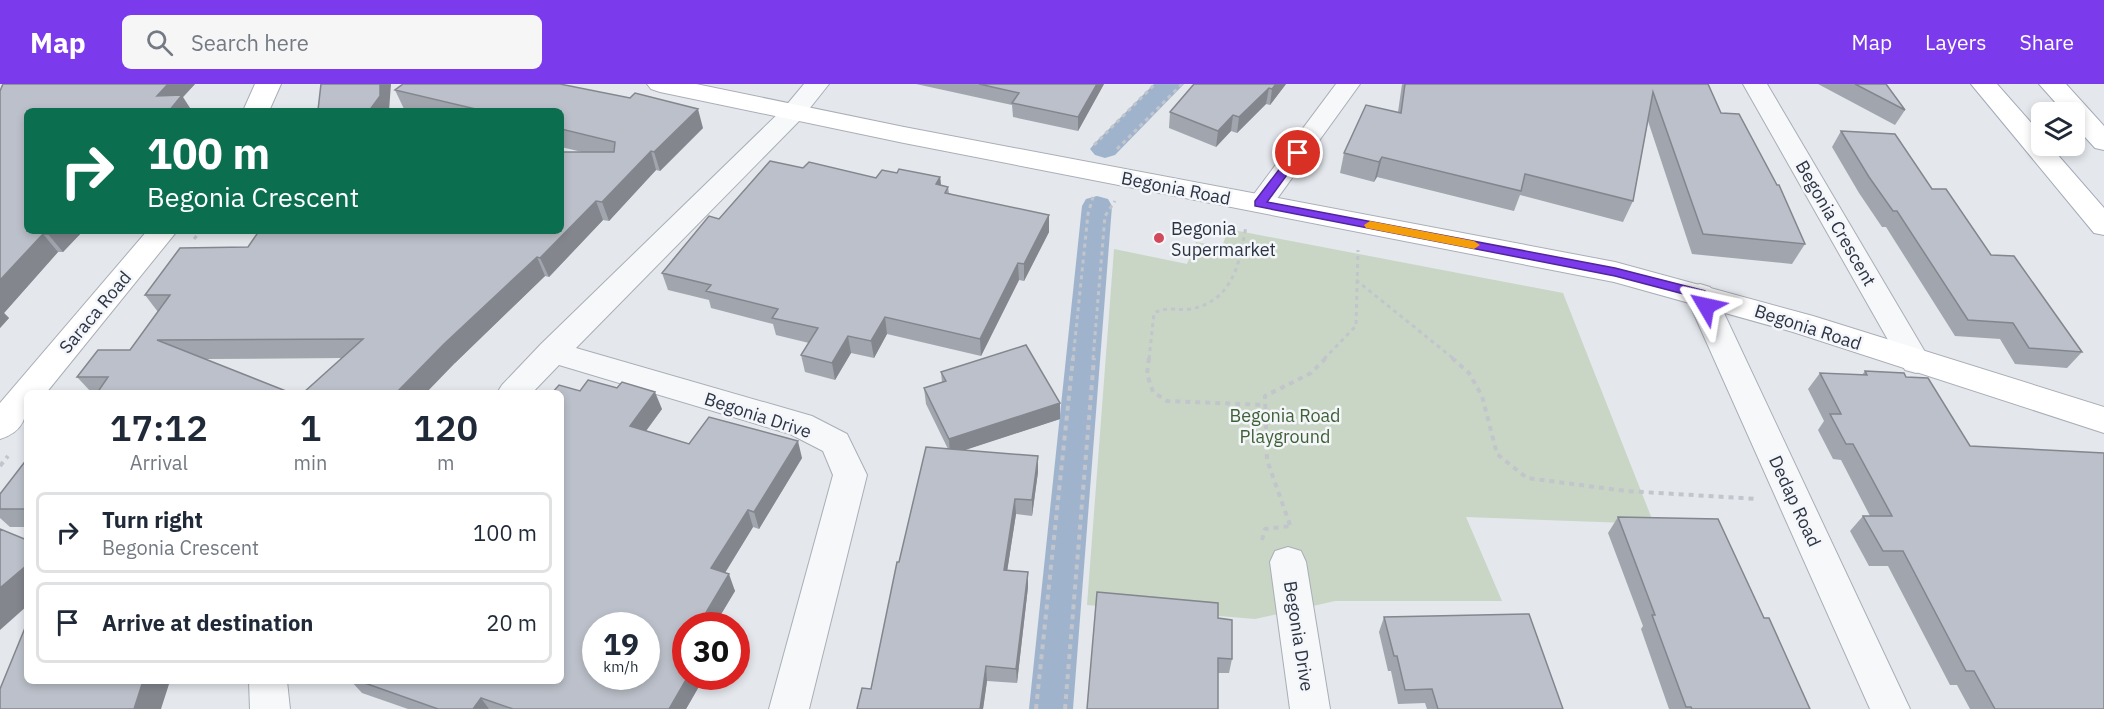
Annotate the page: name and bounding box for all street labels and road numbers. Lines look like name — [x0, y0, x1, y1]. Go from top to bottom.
street label: Begonia Crescent — [1791, 156, 1881, 290]
street label: Begonia Road — [1119, 166, 1233, 210]
street label: Saraca Road — [54, 266, 136, 358]
street label: Begonia Road — [1752, 299, 1864, 355]
street label: Begonia Drive — [701, 387, 815, 443]
street label: Dedap Road — [1764, 452, 1826, 550]
street label: Begonia Drive — [1279, 579, 1319, 693]

